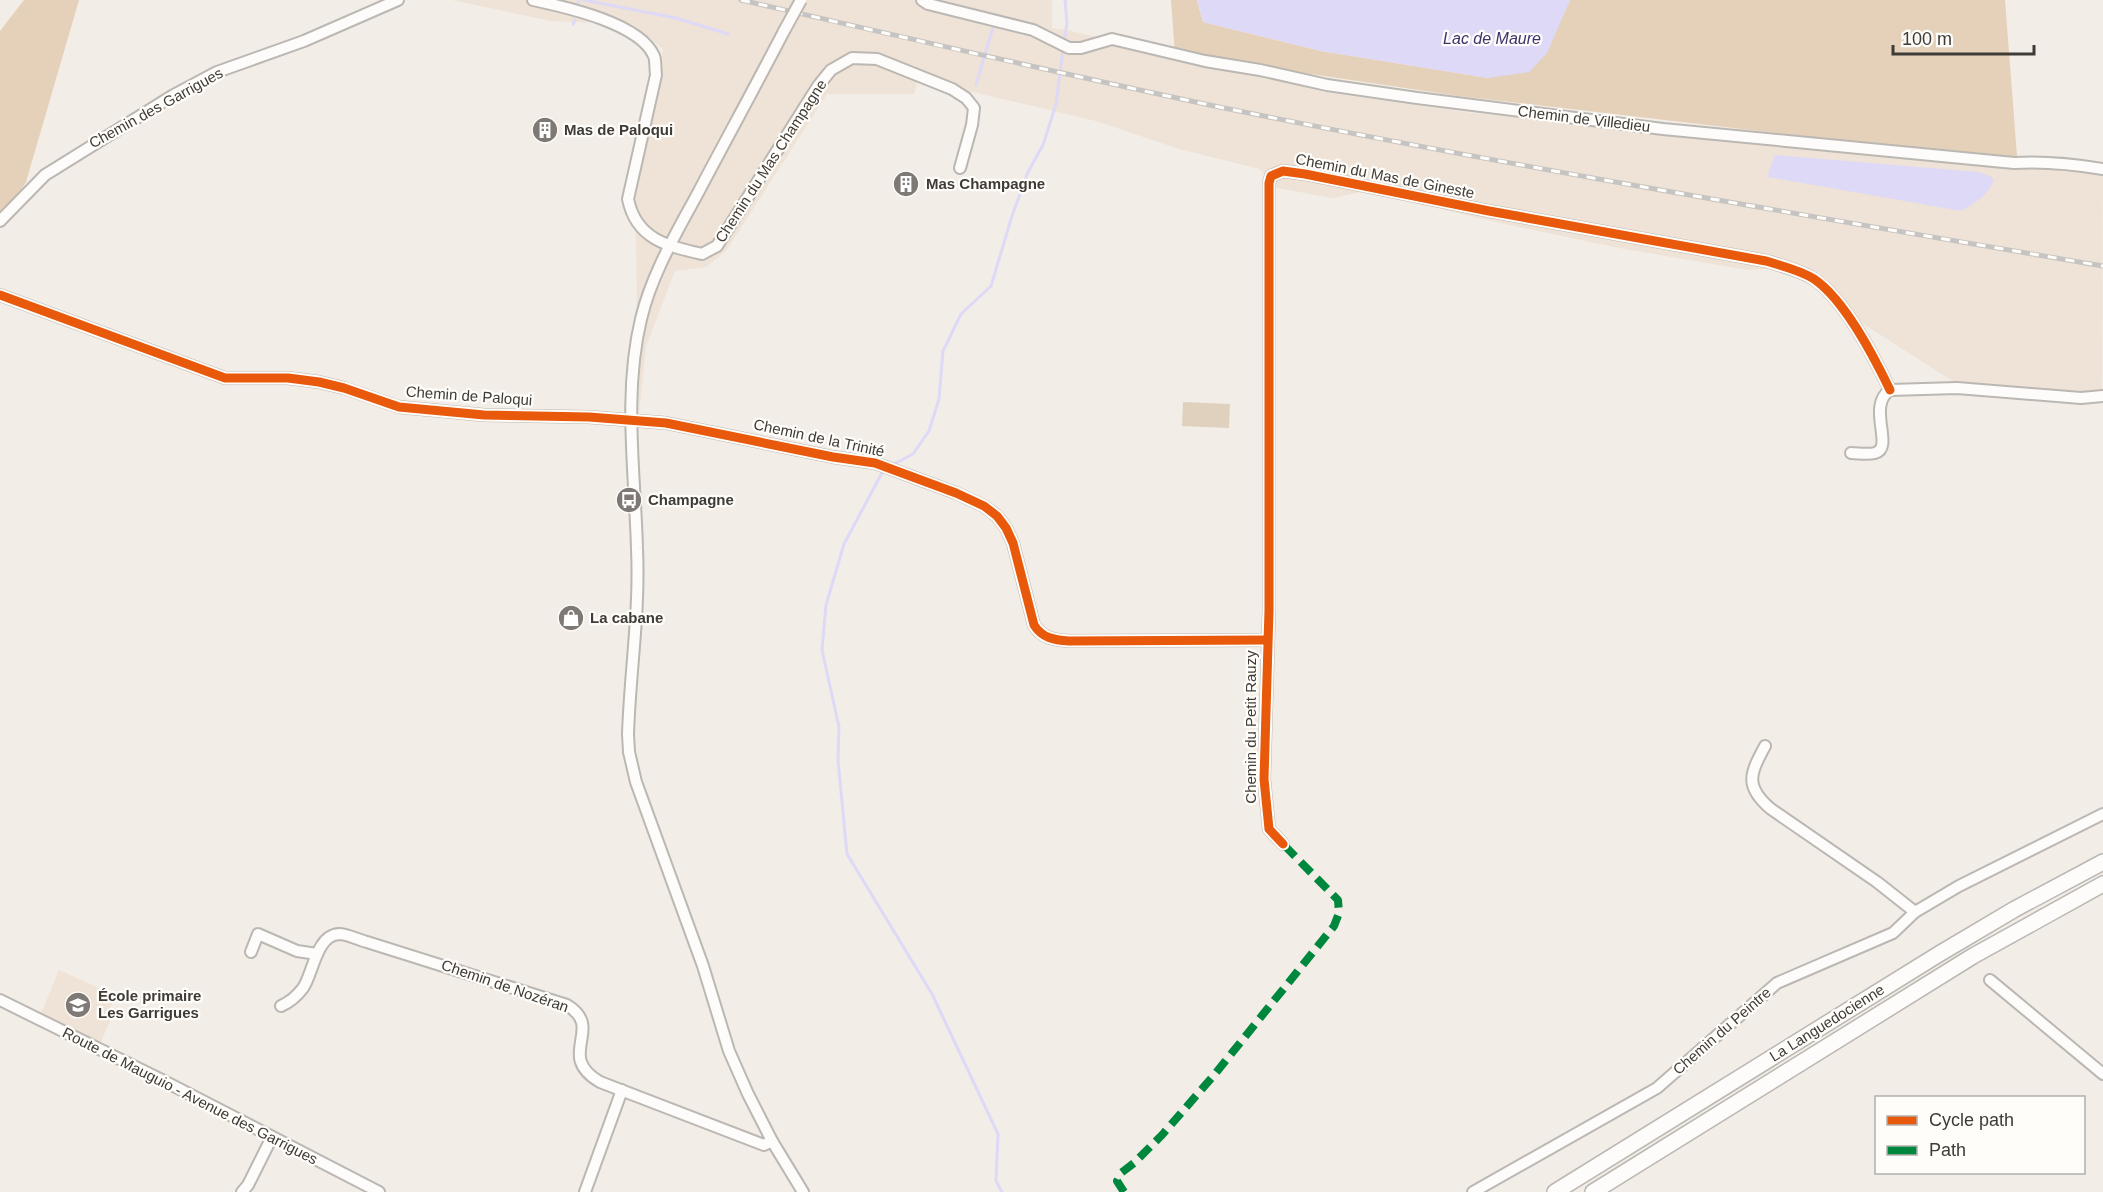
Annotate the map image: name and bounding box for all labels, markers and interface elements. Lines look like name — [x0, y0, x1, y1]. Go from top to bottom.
scale bar — [1893, 18, 2034, 56]
text: 100 m — [1902, 29, 1952, 49]
water label: Lac de Maure — [1443, 30, 1541, 47]
street label: Chemin des Garrigues — [86, 64, 226, 151]
street label: Chemin du Mas Champagne — [711, 76, 830, 245]
street label: Chemin de Villedieu — [1517, 102, 1651, 135]
building icon: Mas de Paloqui — [530, 115, 560, 145]
place label: Mas de Paloqui — [564, 121, 673, 138]
street label: Chemin du Mas de Gineste — [1294, 150, 1476, 201]
building icon: Mas Champagne — [891, 169, 921, 199]
place label: Mas Champagne — [926, 175, 1045, 192]
street label: Chemin de Paloqui — [405, 383, 533, 408]
street label: Chemin de la Trinité — [752, 415, 886, 460]
bus stop icon: Champagne — [614, 485, 644, 515]
place label: Champagne — [648, 491, 734, 508]
shop icon: La cabane — [556, 603, 586, 633]
place label: La cabane — [590, 609, 663, 626]
street label: Chemin du Petit Rauzy — [1242, 650, 1259, 804]
street label: Chemin de Nozéran — [439, 956, 571, 1015]
street label: La Languedocienne — [1766, 980, 1887, 1065]
street label: Chemin du Peintre — [1669, 983, 1774, 1078]
place label: École primaire Les Garrigues — [98, 987, 201, 1021]
school or university icon: École primaire Les Garrigues — [63, 990, 93, 1020]
street label: Route de Mauguio - Avenue des Garrigues — [60, 1023, 321, 1168]
legend — [1875, 1096, 2085, 1174]
text: Cycle path — [1929, 1110, 2014, 1130]
text: Path — [1929, 1140, 1966, 1160]

